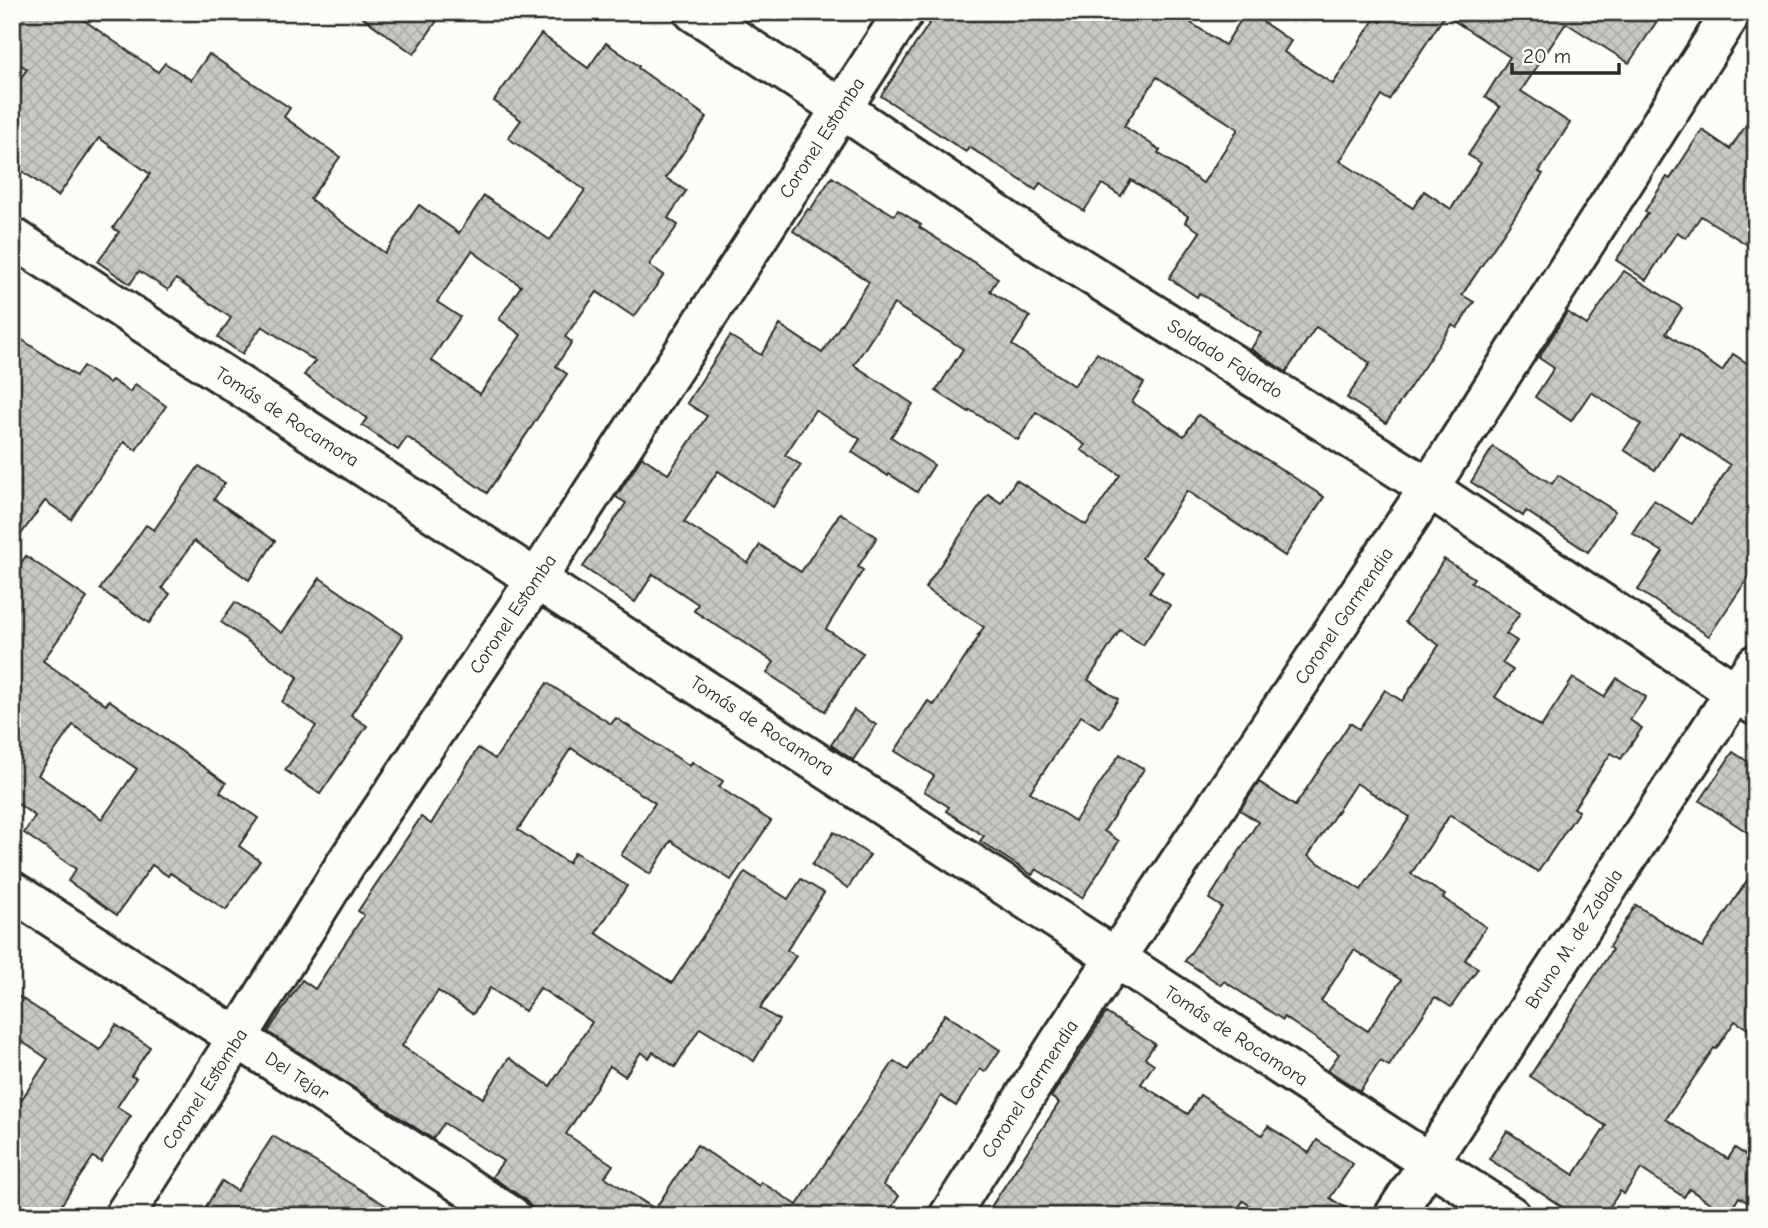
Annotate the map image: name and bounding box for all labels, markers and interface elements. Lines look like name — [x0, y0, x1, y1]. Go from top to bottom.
scale bar — [1512, 32, 1619, 76]
text: 20 m — [1523, 44, 1571, 68]
street label: Coronel Estomba — [775, 74, 869, 202]
street label: Soldado Fajardo — [1163, 315, 1287, 403]
street label: Tomás de Rocamora — [211, 362, 363, 472]
street label: Coronel Garmendia — [1290, 543, 1398, 689]
street label: Coronel Estomba — [465, 550, 561, 678]
street label: Tomás de Rocamora — [686, 671, 838, 781]
street label: Bruno M. de Zabala — [1521, 865, 1627, 1013]
street label: Tomás de Rocamora — [1160, 981, 1312, 1091]
street label: Coronel Garmendia — [977, 1016, 1083, 1162]
street label: Coronel Estomba — [158, 1025, 252, 1153]
street label: Del Tejar — [261, 1047, 333, 1105]

